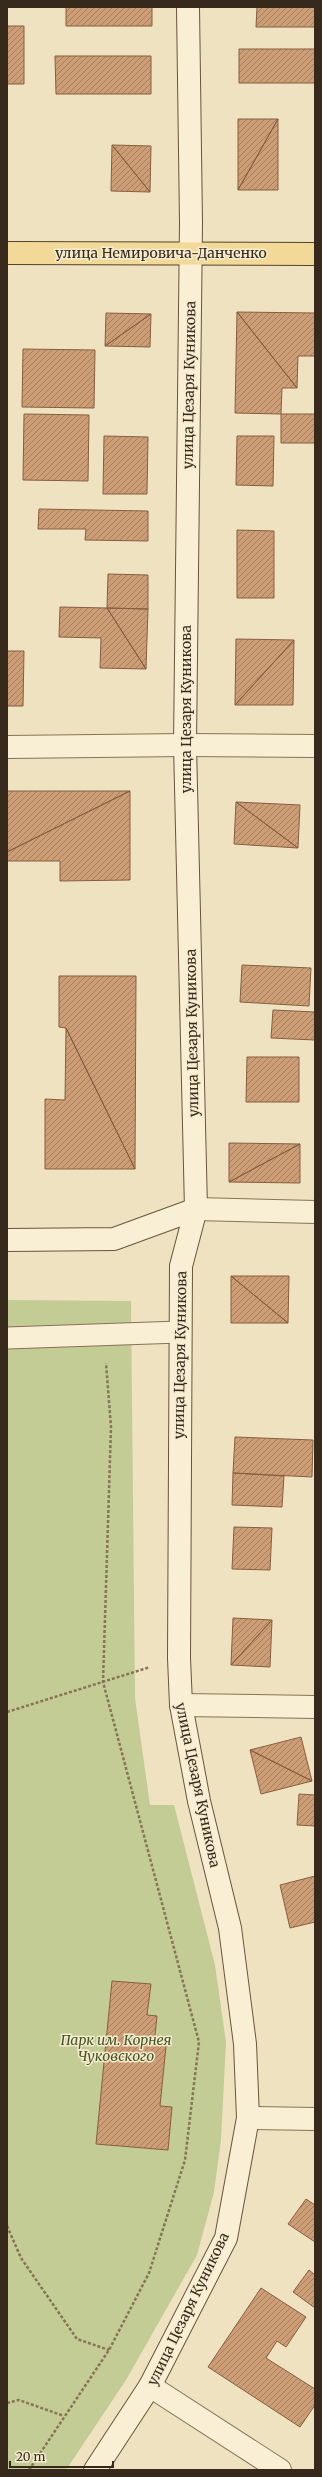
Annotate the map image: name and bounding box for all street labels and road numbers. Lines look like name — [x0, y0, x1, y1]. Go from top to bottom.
street label: улица Немировича-Данченко — [55, 244, 267, 262]
street label: улица Цезаря Куникова — [179, 300, 199, 469]
street label: улица Цезаря Куникова — [177, 624, 195, 793]
street label: улица Цезаря Куникова — [182, 948, 202, 1117]
street label: улица Цезаря Куникова — [170, 1270, 190, 1439]
street label: улица Цезаря Куникова — [172, 1701, 224, 1870]
street label: улица Цезаря Куникова — [143, 2229, 233, 2389]

